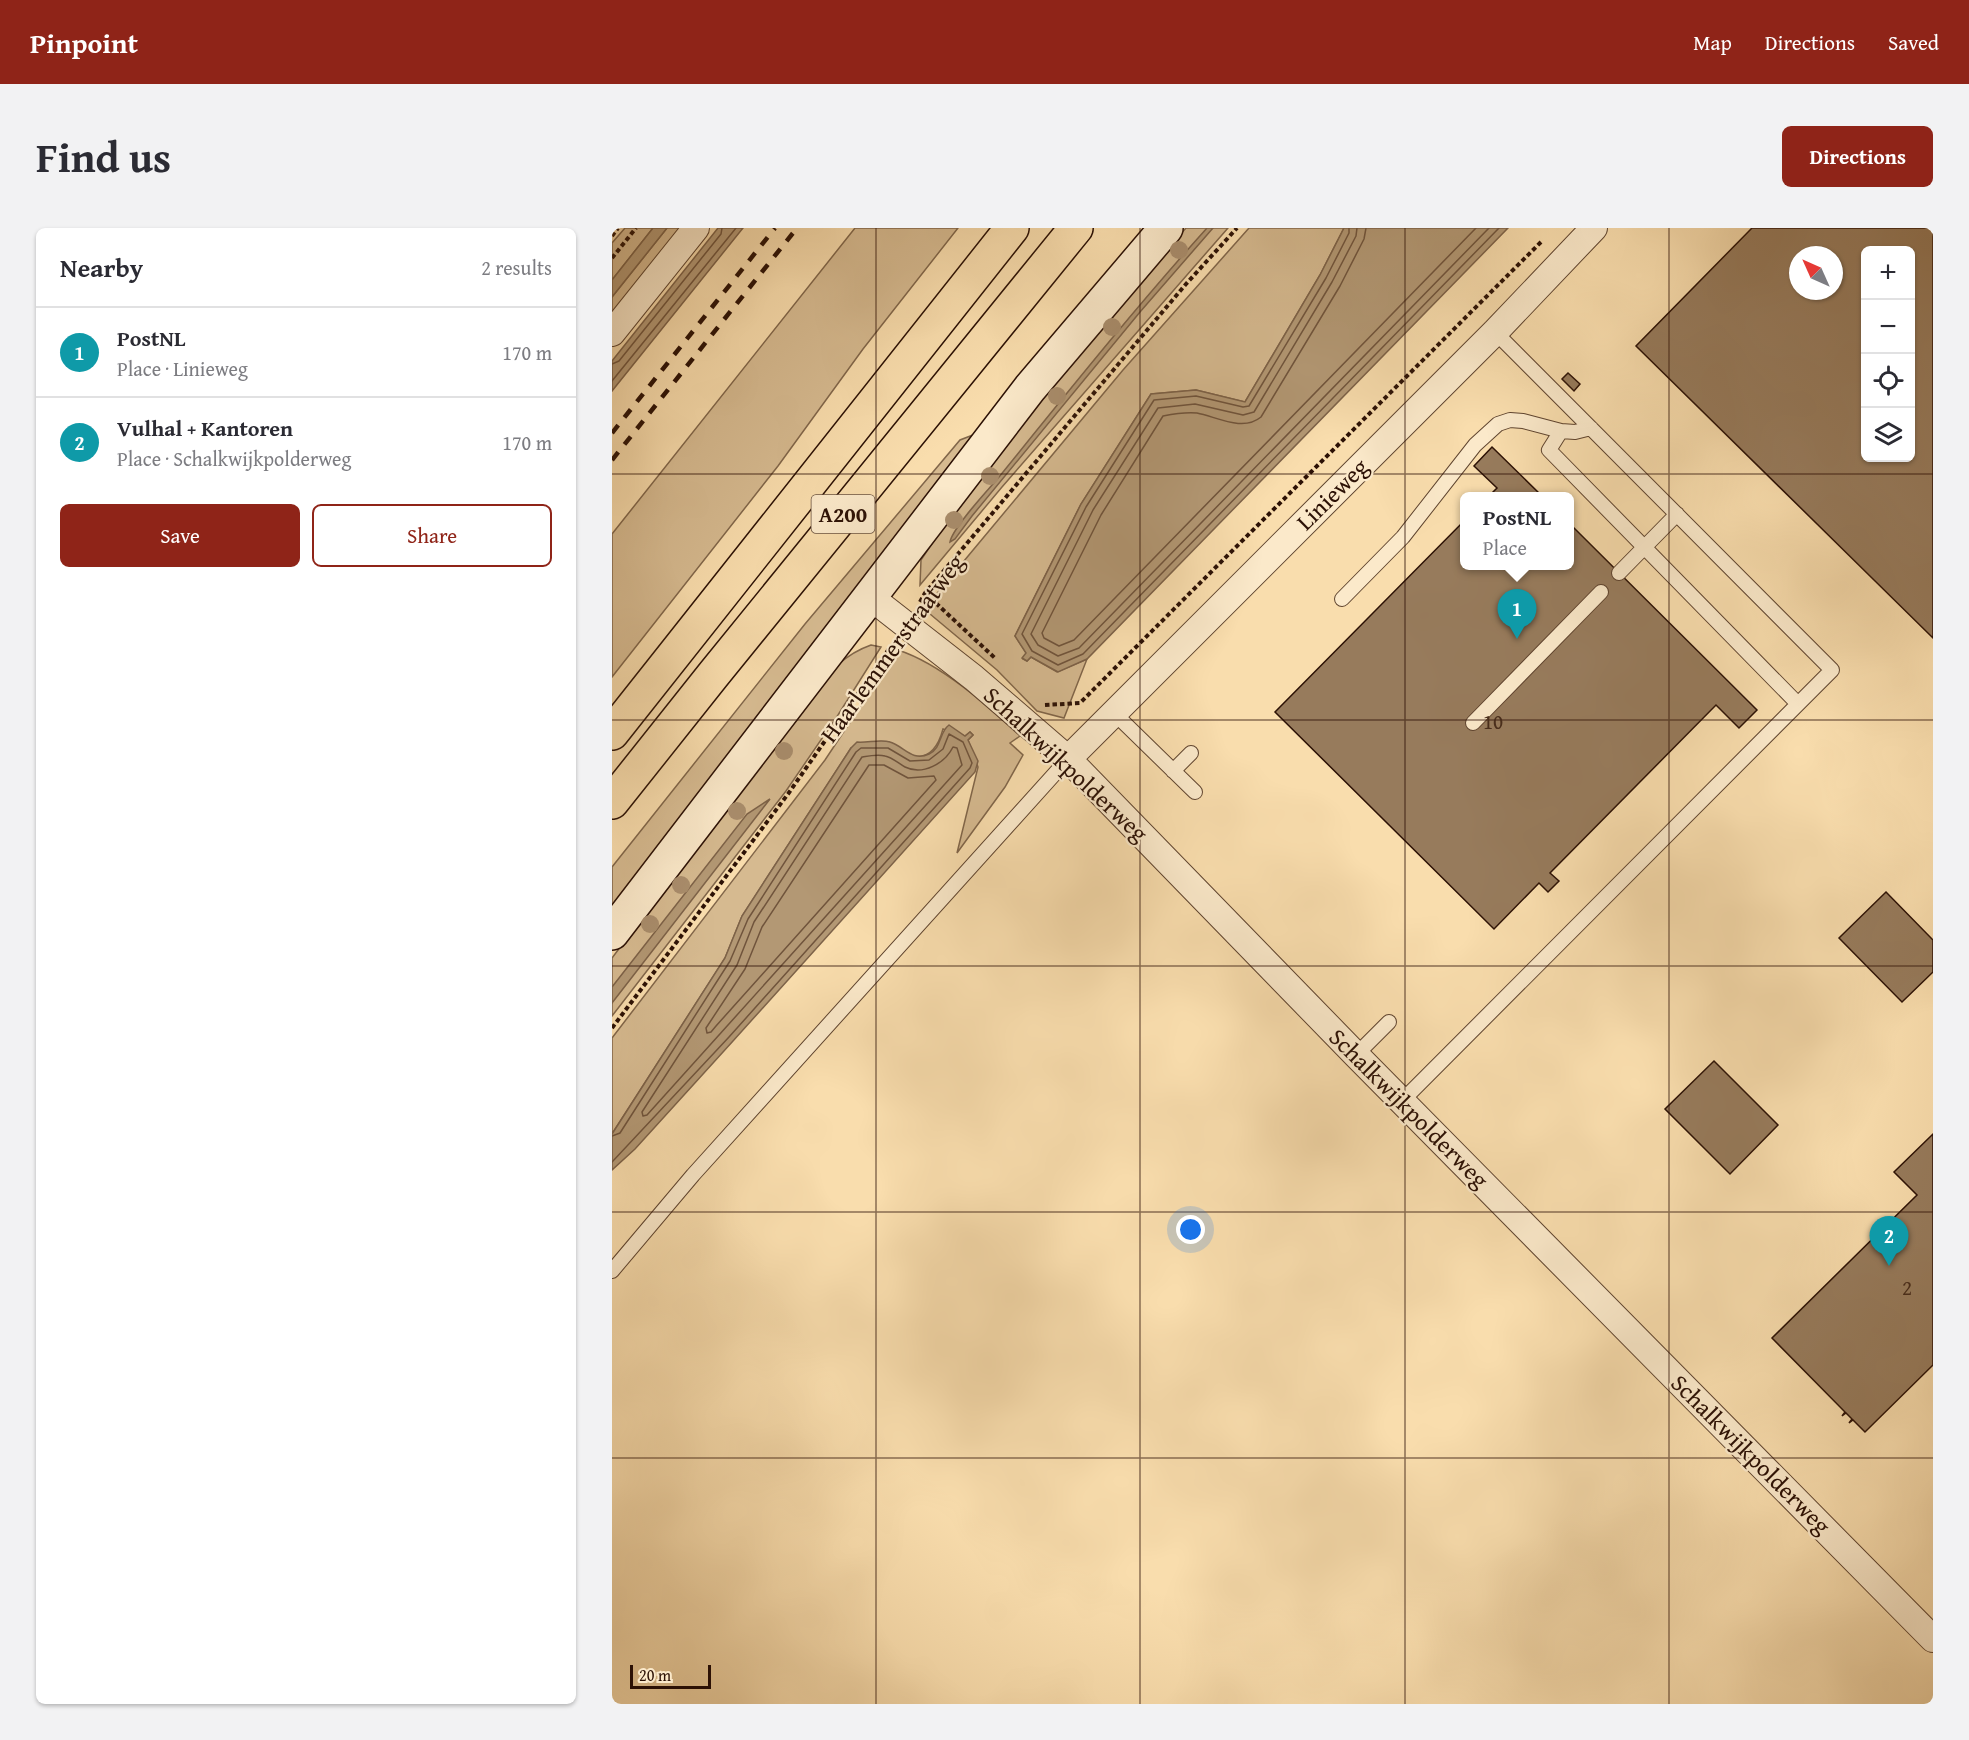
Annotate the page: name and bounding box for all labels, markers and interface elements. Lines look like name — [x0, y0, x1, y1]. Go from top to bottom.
text: Pinpoint — [30, 22, 138, 63]
text: Map — [1693, 27, 1732, 58]
text: Directions — [1765, 27, 1855, 58]
text: Saved — [1888, 27, 1939, 58]
text: Find us — [36, 126, 171, 187]
button: Directions — [1782, 126, 1933, 187]
north arrow — [1789, 246, 1843, 300]
map controls — [1861, 246, 1915, 462]
button: + — [1861, 246, 1915, 300]
text: Nearby — [60, 248, 143, 287]
text: 2 results — [481, 253, 552, 282]
button: − — [1861, 300, 1915, 354]
text: PostNL — [117, 322, 185, 354]
text: 1 — [74, 338, 85, 367]
text: 170 m — [502, 338, 552, 367]
text: Place · Linieweg — [117, 354, 248, 383]
button: locate — [1861, 354, 1915, 408]
button: layers — [1861, 408, 1915, 462]
text: Vulhal + Kantoren — [117, 412, 293, 444]
text: 2 — [74, 428, 85, 457]
text: 170 m — [502, 428, 552, 457]
text: Place · Schalkwijkpolderweg — [117, 444, 351, 473]
street label: Linieweg — [1288, 450, 1376, 538]
popup — [1460, 492, 1574, 570]
road number: A200 — [812, 495, 874, 533]
text: PostNL — [1483, 501, 1551, 533]
button: Save — [60, 504, 300, 567]
button: Share — [312, 504, 552, 567]
text: Place — [1483, 533, 1527, 562]
street label: Haarlemmerstraatweg — [812, 546, 972, 749]
pin: 1 — [1498, 590, 1536, 639]
street label: Schalkwijkpolderweg — [976, 678, 1156, 850]
house number: 10 — [1483, 706, 1503, 737]
street label: Schalkwijkpolderweg — [1321, 1020, 1497, 1196]
your location — [1176, 1215, 1205, 1244]
pin: 2 — [1870, 1216, 1908, 1266]
house number: 2 — [1902, 1272, 1912, 1303]
street label: Schalkwijkpolderweg — [1663, 1366, 1839, 1542]
scale bar — [630, 1662, 711, 1690]
text: 20 m — [639, 1663, 671, 1687]

